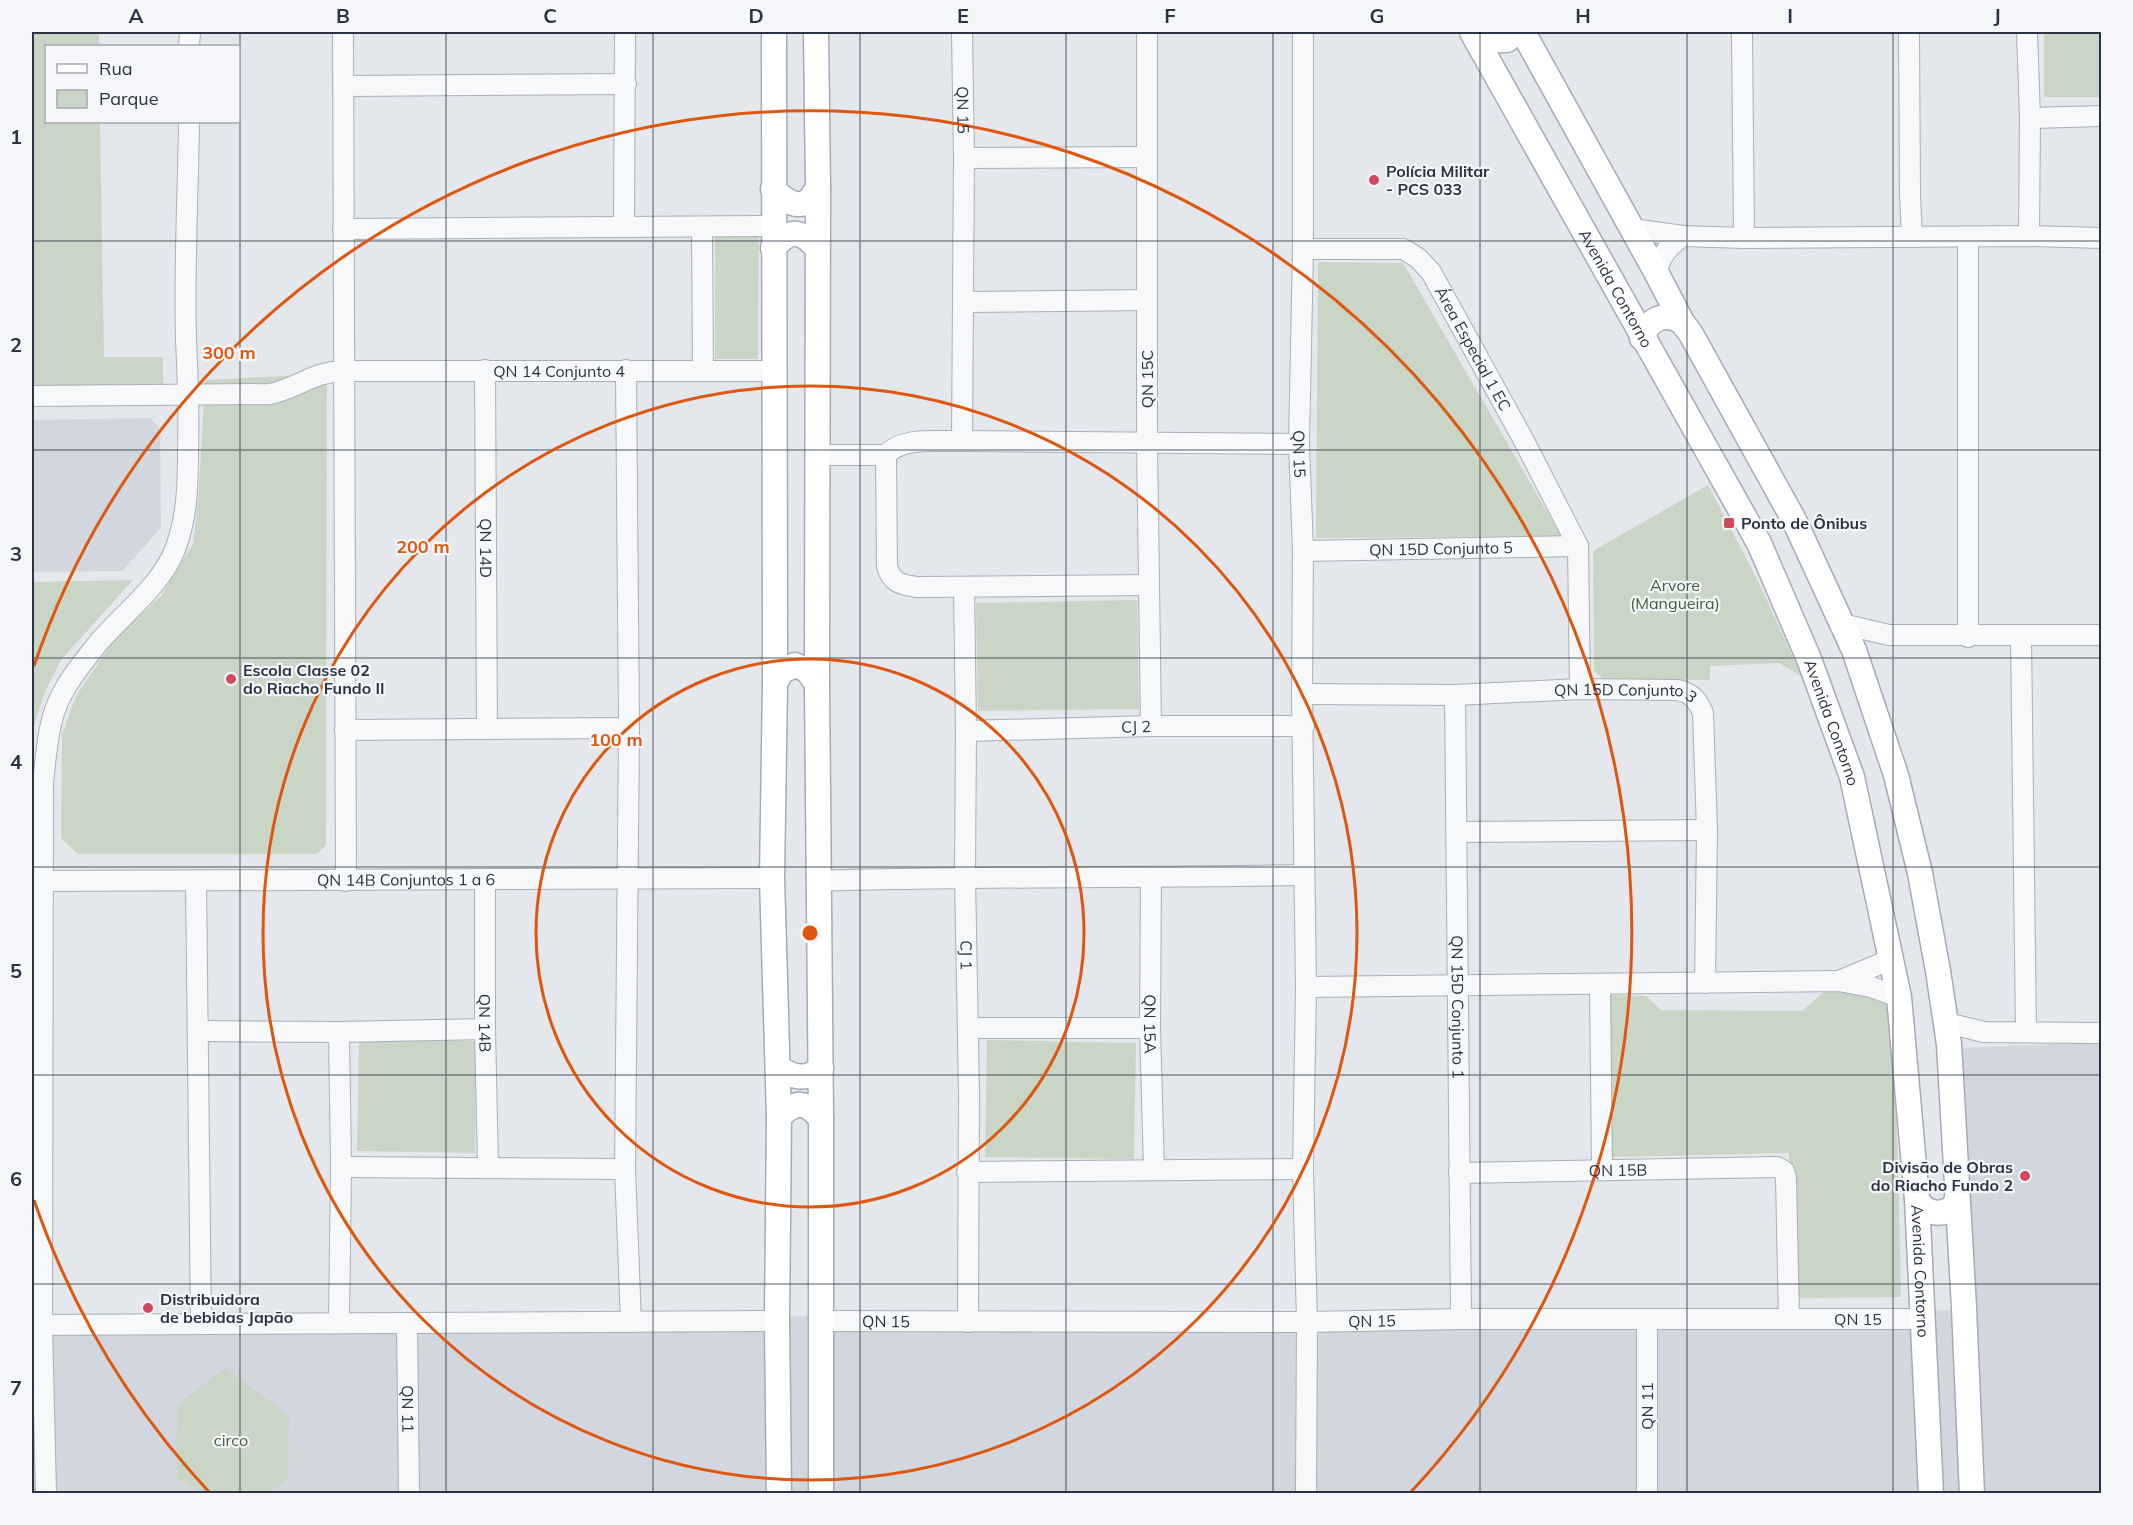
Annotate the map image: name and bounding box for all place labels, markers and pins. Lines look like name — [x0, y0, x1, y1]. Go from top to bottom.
place label: Polícia Militar - PCS 033 — [1386, 161, 1490, 199]
marker: Polícia Militar - PCS 033 — [1367, 173, 1381, 187]
place label: Ponto de Ônibus — [1741, 513, 1867, 533]
marker: Ponto de Ônibus — [1722, 516, 1736, 530]
place label: Escola Classe 02 do Riacho Fundo II — [243, 660, 385, 698]
marker: Escola Classe 02 do Riacho Fundo II — [224, 672, 238, 686]
centre of rings — [800, 923, 820, 943]
place label: Divisão de Obras do Riacho Fundo 2 — [1871, 1157, 2013, 1195]
marker: Divisão de Obras do Riacho Fundo 2 — [2018, 1169, 2032, 1183]
place label: Distribuidora de bebidas Japão — [160, 1289, 293, 1327]
marker: Distribuidora de bebidas Japão — [141, 1301, 155, 1315]

